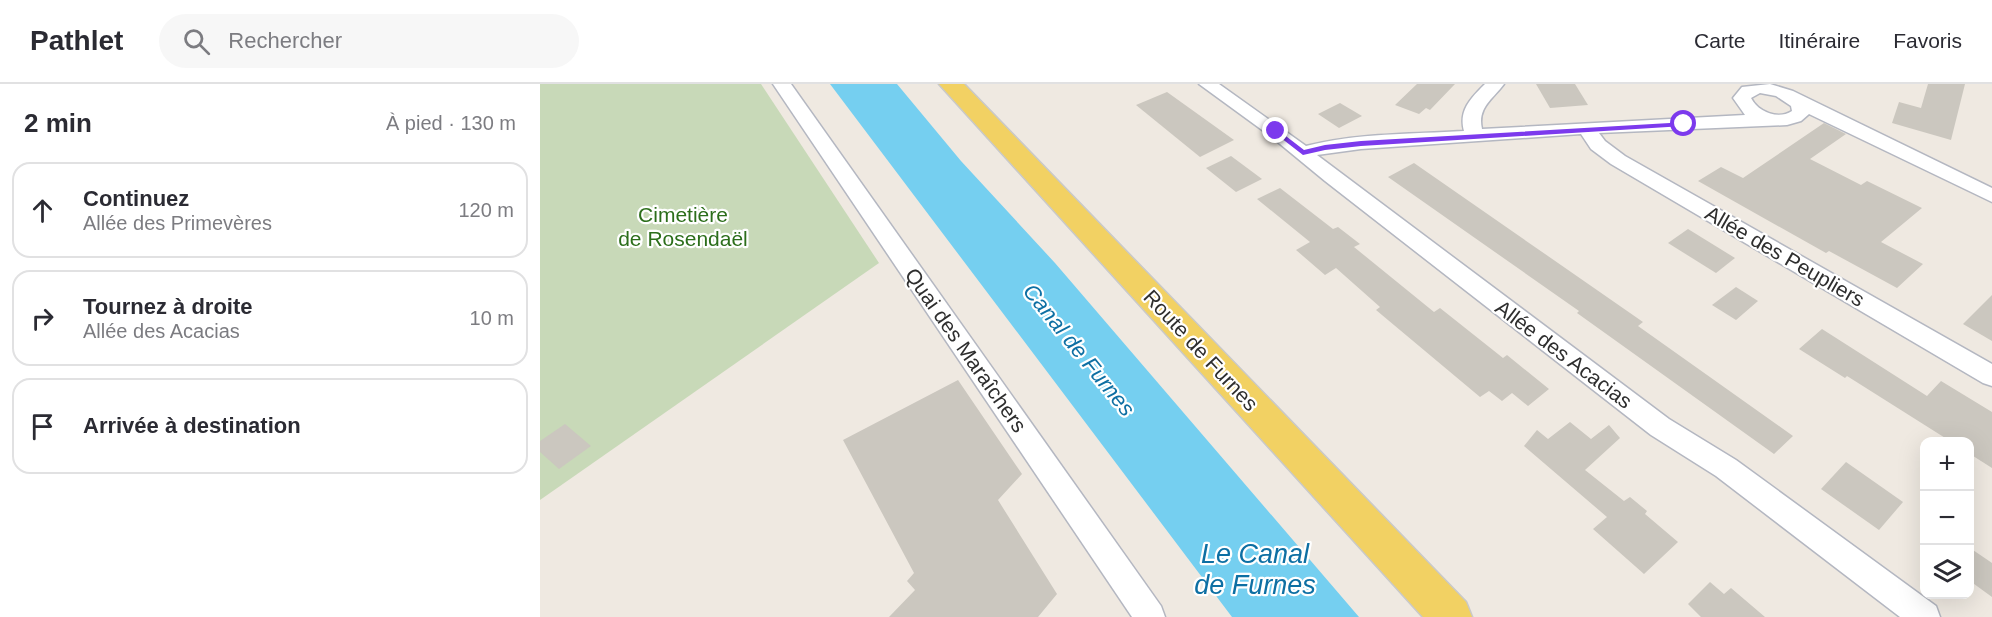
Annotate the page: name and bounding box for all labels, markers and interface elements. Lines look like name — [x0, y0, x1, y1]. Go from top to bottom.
search box — [159, 14, 579, 68]
text: Pathlet — [30, 25, 123, 56]
icon: search — [180, 25, 213, 58]
text: Rechercher — [228, 28, 342, 53]
text: Carte — [1694, 29, 1745, 52]
text: Itinéraire — [1778, 29, 1860, 52]
text: Favoris — [1893, 29, 1962, 52]
text: 2 min — [24, 108, 92, 138]
route start — [1670, 110, 1696, 136]
text: À pied · 130 m — [386, 112, 516, 134]
route end — [1262, 117, 1288, 143]
text: Continuez — [83, 186, 189, 211]
icon: ahead — [26, 194, 59, 227]
text: 120 m — [458, 199, 514, 221]
street label: Allée des Peupliers — [1701, 201, 1869, 311]
park label: Cimetière de Rosendaël — [618, 203, 748, 250]
text: Allée des Primevères — [83, 212, 272, 234]
street label: Quai des Maraîchers — [901, 264, 1031, 436]
water label: Canal de Furnes — [1018, 279, 1140, 421]
street label: Route de Furnes — [1139, 285, 1263, 415]
text: Tournez à droite — [83, 294, 253, 319]
street label: Allée des Acacias — [1491, 295, 1637, 413]
icon: right — [26, 302, 59, 335]
text: 10 m — [470, 307, 514, 329]
text: Allée des Acacias — [83, 320, 240, 342]
icon: arrive — [26, 410, 59, 443]
text: Arrivée à destination — [83, 413, 301, 438]
map controls — [1920, 437, 1974, 599]
button: + — [1920, 437, 1974, 491]
button: − — [1920, 491, 1974, 545]
water label: Le Canal de Furnes — [1194, 539, 1316, 600]
button: layers — [1920, 545, 1974, 599]

